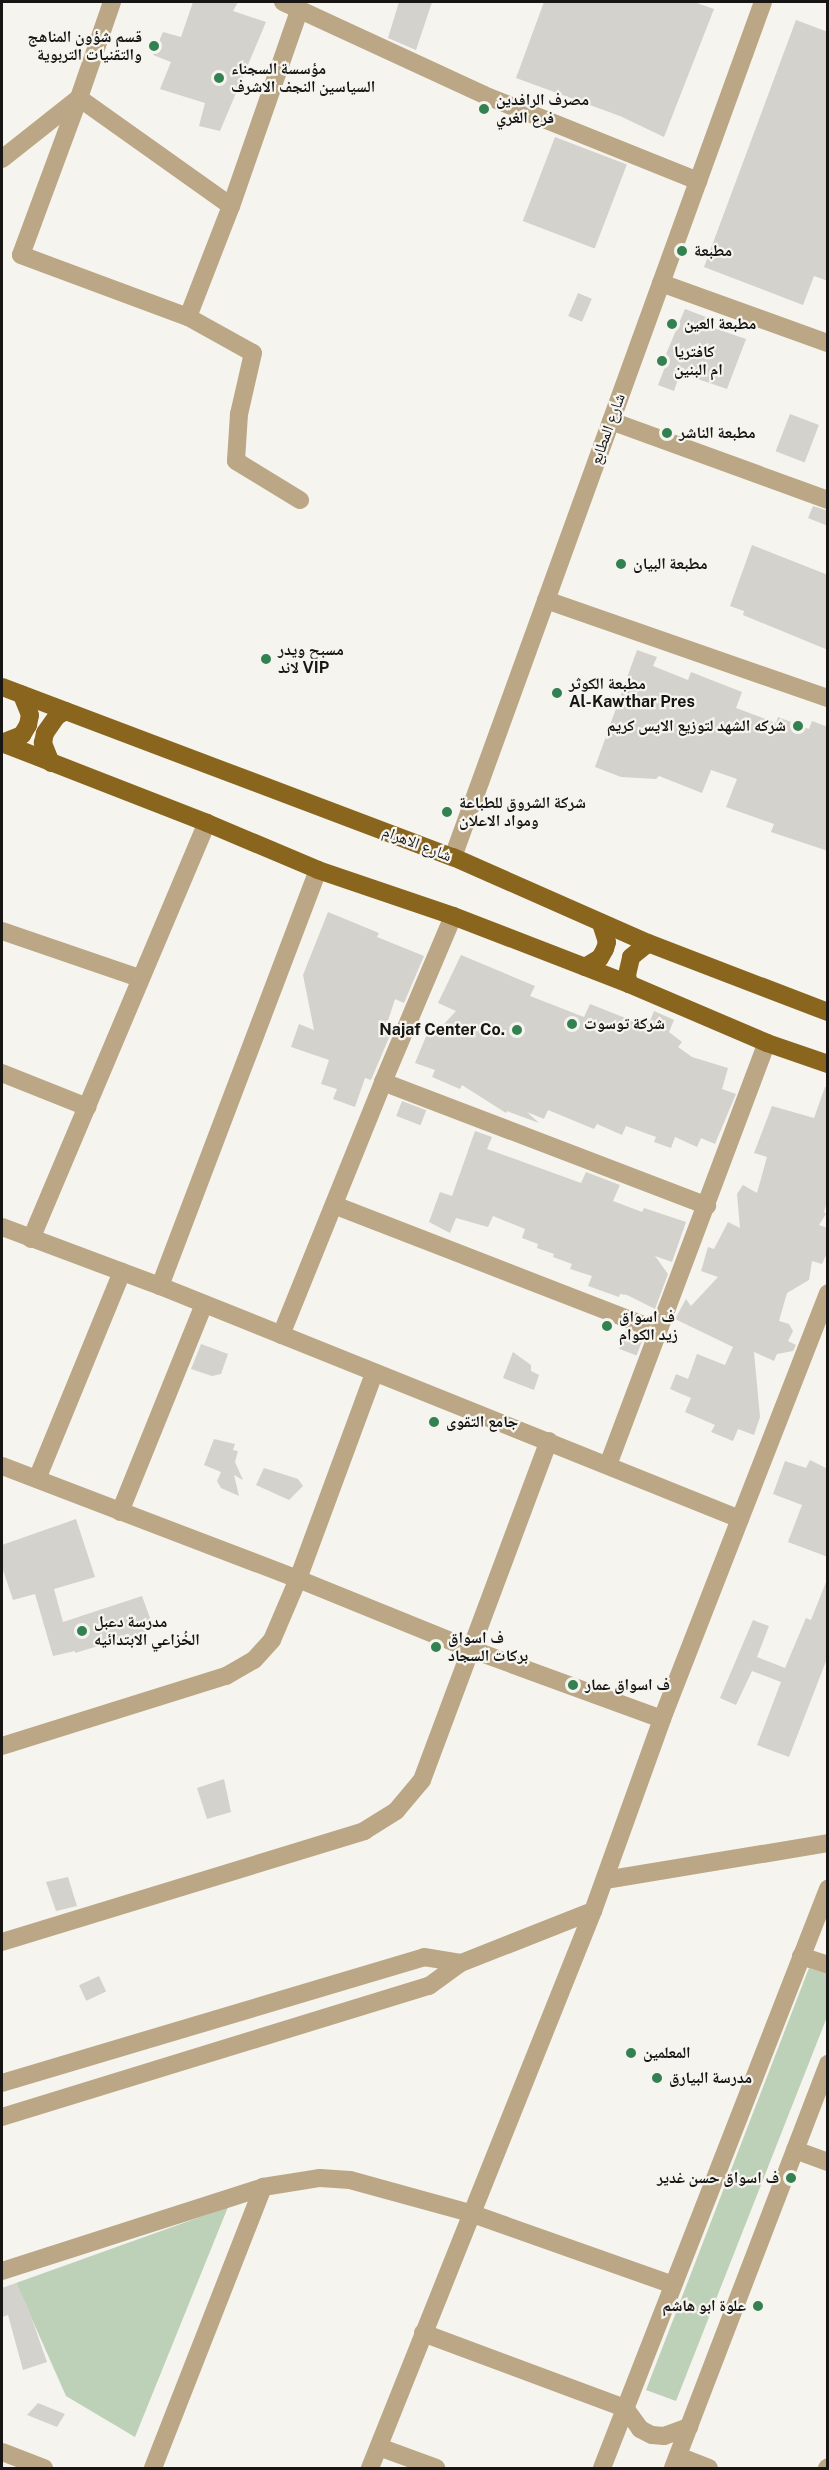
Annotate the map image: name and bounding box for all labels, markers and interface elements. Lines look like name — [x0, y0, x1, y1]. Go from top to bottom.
place label: قسم شؤون المناهج والتقنيات التربوية — [28, 27, 142, 65]
marker: قسم شؤون المناهج والتقنيات التربوية — [147, 39, 161, 53]
place label: مؤسسة السجناء السياسين النجف الاشرف — [231, 59, 375, 97]
marker: مؤسسة السجناء السياسين النجف الاشرف — [212, 71, 226, 85]
place label: مصرف الرافدين فرع الغري — [496, 90, 589, 128]
marker: مصرف الرافدين فرع الغري — [477, 102, 491, 116]
place label: مطبعة — [694, 241, 732, 261]
marker: مطبعة — [675, 244, 689, 258]
place label: مطبعة العين — [684, 314, 756, 334]
marker: مطبعة العين — [665, 317, 679, 331]
place label: كافتريا ام البنين — [674, 342, 723, 380]
marker: كافتريا ام البنين — [655, 354, 669, 368]
street label: شارع المطابع — [586, 391, 630, 467]
place label: مطبعة الناشر — [679, 423, 756, 443]
marker: مطبعة الناشر — [660, 426, 674, 440]
place label: مطبعة البيان — [633, 554, 707, 574]
marker: مطبعة البيان — [614, 557, 628, 571]
place label: مسبح ويدر لاند VIP — [278, 640, 344, 678]
marker: مسبح ويدر لاند VIP — [259, 652, 273, 666]
place label: مطبعة الكوثر Al-Kawthar Pres — [569, 674, 695, 712]
marker: مطبعة الكوثر Al-Kawthar Pres — [550, 686, 564, 700]
place label: شركه الشهد لتوزيع الايس كريم — [607, 716, 786, 736]
marker: شركه الشهد لتوزيع الايس كريم — [791, 719, 805, 733]
place label: شركة الشروق للطباعة ومواد الاعلان — [459, 793, 586, 831]
marker: شركة الشروق للطباعة ومواد الاعلان — [440, 805, 454, 819]
street label: شارع الاهرام — [380, 822, 454, 866]
place label: شركة توسوت — [584, 1014, 665, 1034]
marker: شركة توسوت — [565, 1017, 579, 1031]
place label: Najaf Center Co. — [379, 1020, 505, 1040]
marker: Najaf Center Co. — [510, 1023, 524, 1037]
place label: ف اسواق زيد الكوام — [619, 1307, 678, 1345]
marker: ف اسواق زيد الكوام — [600, 1319, 614, 1333]
place label: جامع التقوى — [446, 1412, 518, 1432]
marker: جامع التقوى — [427, 1415, 441, 1429]
place label: مدرسة دعبل الخُزاعي الابتدائيه — [94, 1612, 200, 1650]
marker: مدرسة دعبل الخُزاعي الابتدائيه — [75, 1624, 89, 1638]
place label: ف اسواق بركات السجاد — [448, 1628, 528, 1666]
marker: ف اسواق بركات السجاد — [429, 1640, 443, 1654]
place label: ف اسواق عمار — [585, 1675, 670, 1695]
marker: ف اسواق عمار — [566, 1678, 580, 1692]
place label: المعلمين — [643, 2043, 691, 2063]
marker: المعلمين — [624, 2046, 638, 2060]
place label: مدرسة البيارق — [669, 2068, 752, 2088]
marker: مدرسة البيارق — [650, 2071, 664, 2085]
place label: ف اسواق حسن غدير — [657, 2168, 779, 2188]
marker: ف اسواق حسن غدير — [784, 2171, 798, 2185]
place label: علوة ابو هاشم — [662, 2296, 746, 2316]
marker: علوة ابو هاشم — [751, 2299, 765, 2313]

